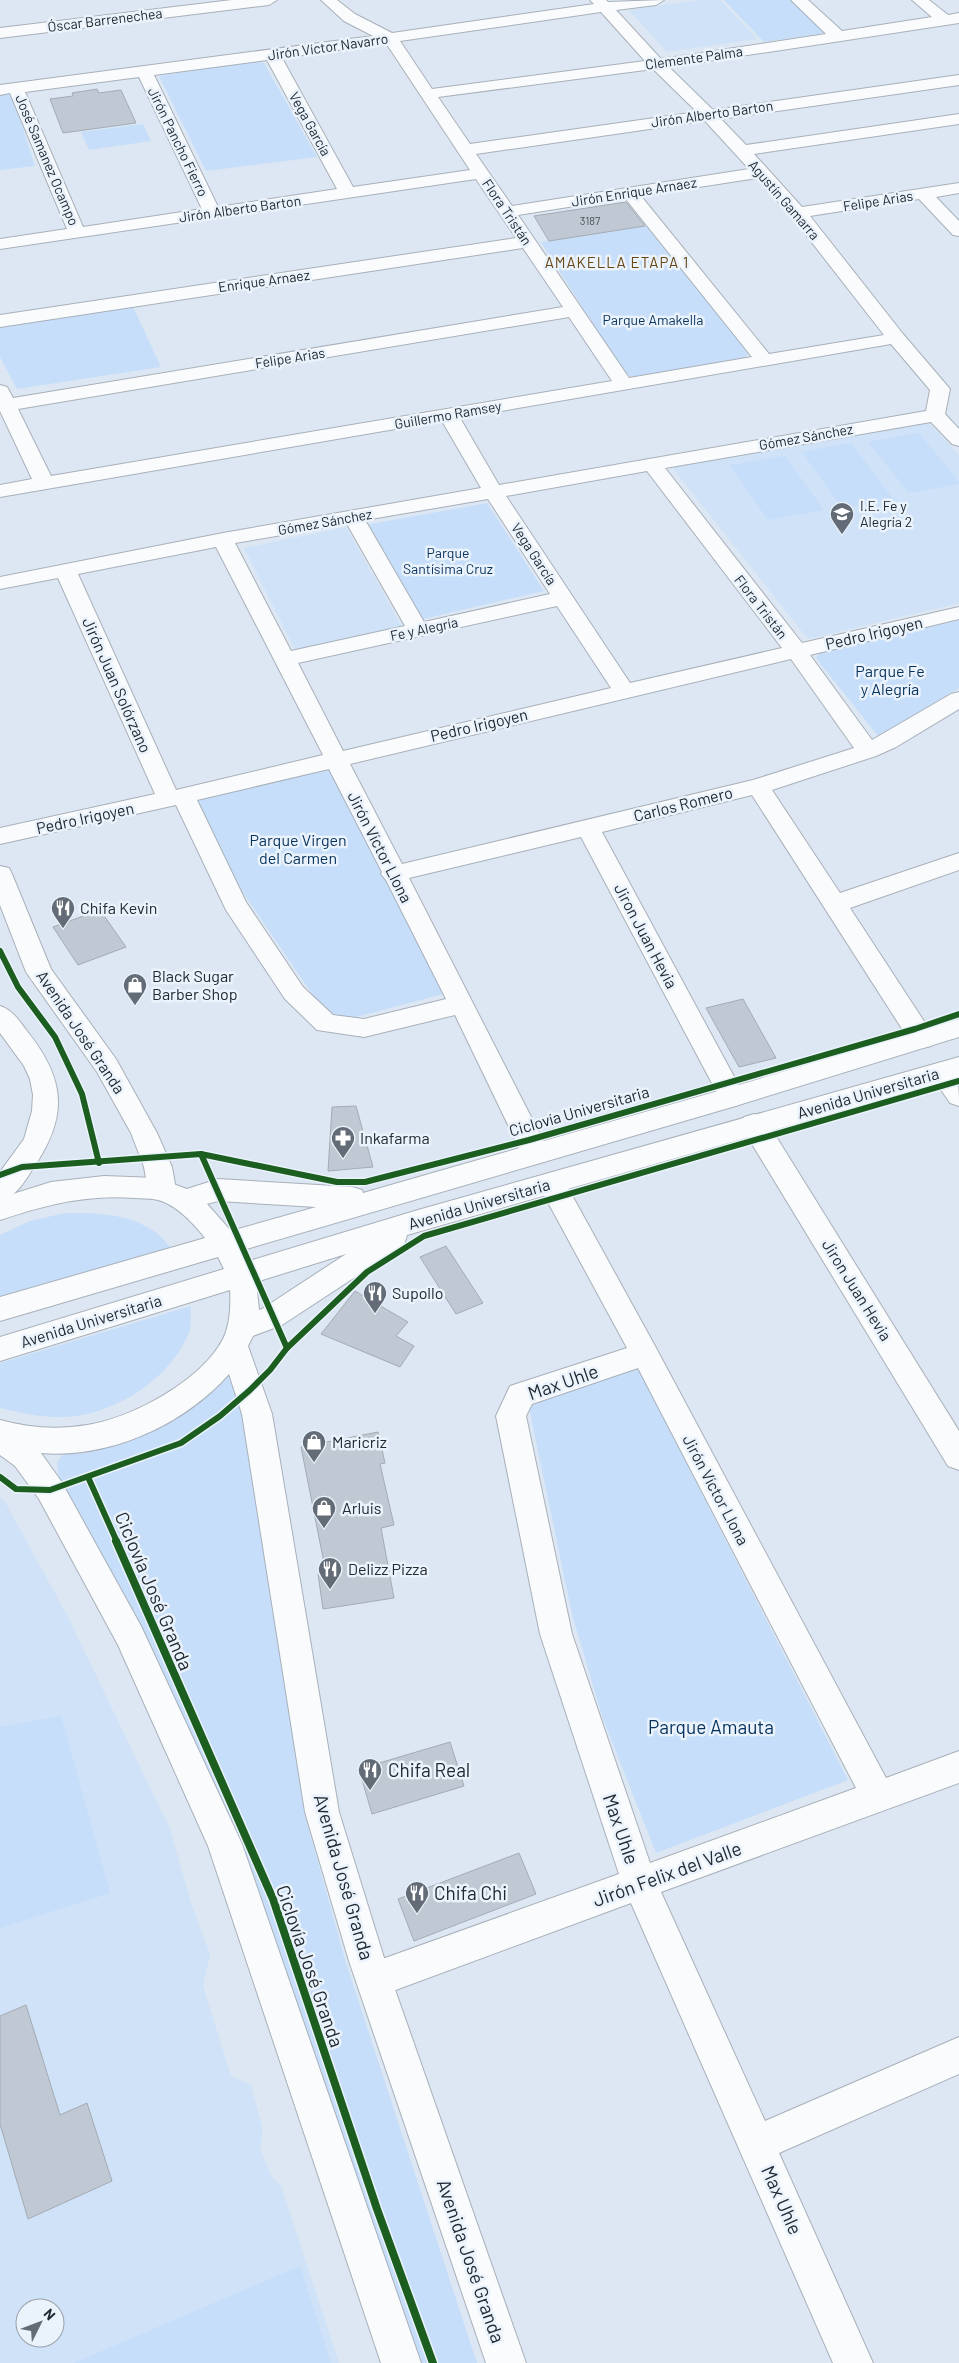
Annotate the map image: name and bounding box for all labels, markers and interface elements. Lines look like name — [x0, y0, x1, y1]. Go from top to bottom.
street label: Óscar Barrenechea — [47, 4, 163, 35]
street label: Jirón Víctor Navarro — [267, 30, 389, 63]
street label: Clemente Palma — [644, 42, 744, 73]
street label: Jirón Pancho Fierro — [145, 84, 212, 199]
street label: Vega García — [286, 89, 335, 159]
street label: José Samanez Ocampo — [12, 92, 83, 228]
street label: Jirón Alberto Barton — [650, 97, 774, 130]
street label: Agustín Gamarra — [745, 156, 824, 243]
street label: Jirón Enrique Arnaez — [570, 173, 698, 210]
street label: Flora Tristán — [479, 175, 536, 248]
street label: Felipe Arias — [842, 187, 914, 214]
street label: Jirón Alberto Barton — [178, 192, 302, 225]
house number: 3187 — [580, 214, 600, 227]
district label: AMAKELLA ETAPA 1 — [545, 253, 689, 271]
street label: Enrique Arnaez — [217, 266, 311, 295]
park label: Parque Amakella — [603, 311, 703, 328]
street label: Felipe Arias — [254, 344, 326, 371]
street label: Guillermo Ramsey — [393, 397, 503, 432]
street label: Gómez Sánchez — [758, 420, 854, 453]
place label: I.E. Fe y Alegría 2 — [860, 497, 912, 530]
school or university icon: I.E. Fe y Alegría 2 — [829, 501, 855, 535]
street label: Gómez Sánchez — [277, 505, 373, 538]
street label: Vega García — [508, 520, 561, 588]
park label: Parque Santísima Cruz — [403, 544, 493, 577]
street label: Flora Tristán — [731, 571, 792, 642]
street label: Pedro Irigoyen — [823, 612, 924, 653]
street label: Fe y Alegría — [388, 613, 459, 644]
street label: Jirón Juan Solórzano — [79, 614, 156, 755]
park label: Parque Fe y Alegría — [855, 661, 925, 698]
street label: Pedro Irigoyen — [428, 704, 529, 745]
street label: Carlos Romero — [631, 782, 734, 825]
street label: Jirón Víctor Llona — [344, 788, 417, 906]
street label: Pedro Irigoyen — [34, 798, 135, 837]
park label: Parque Virgen del Carmen — [249, 830, 347, 867]
street label: Jiron Juan Hevia — [611, 880, 682, 991]
restaurant icon: Chifa Kevin — [50, 895, 76, 929]
place label: Chifa Kevin — [80, 898, 157, 917]
place label: Black Sugar Barber Shop — [152, 966, 238, 1003]
street label: Avenida José Granda — [33, 967, 130, 1097]
shop icon: Black Sugar Barber Shop — [122, 972, 148, 1006]
street label: Avenida Universitaria — [795, 1063, 941, 1122]
street label: Ciclovía Universitaria — [506, 1081, 651, 1140]
pharmacy icon: Inkafarma — [330, 1125, 356, 1159]
place label: Inkafarma — [360, 1128, 430, 1147]
street label: Avenida Universitaria — [406, 1174, 552, 1233]
street label: Jiron Juan Hevia — [819, 1235, 896, 1344]
restaurant icon: Supollo — [362, 1280, 388, 1314]
place label: Supollo — [392, 1283, 443, 1302]
street label: Avenida Universitaria — [18, 1290, 164, 1351]
street label: Max Uhle — [524, 1359, 601, 1404]
shop icon: Maricriz — [301, 1429, 327, 1463]
street label: Jirón Víctor Llona — [679, 1431, 754, 1548]
place label: Maricriz — [332, 1432, 387, 1451]
shop icon: Arluis — [311, 1495, 337, 1529]
place label: Arluis — [342, 1498, 382, 1517]
street label: Ciclovía José Granda — [111, 1508, 198, 1674]
restaurant icon: Delizz Pizza — [317, 1556, 343, 1590]
place label: Delizz Pizza — [348, 1559, 428, 1578]
park label: Parque Amauta — [648, 1715, 774, 1738]
restaurant icon: Chifa Real — [357, 1757, 383, 1791]
place label: Chifa Real — [388, 1758, 470, 1781]
street label: Max Uhle — [599, 1790, 644, 1867]
street label: Avenida José Granda — [310, 1791, 379, 1963]
street label: Jirón Felix del Valle — [589, 1836, 744, 1911]
restaurant icon: Chifa Chi — [404, 1880, 430, 1914]
place label: Chifa Chi — [434, 1881, 507, 1904]
street label: Ciclovía José Granda — [272, 1882, 349, 2050]
street label: Max Uhle — [757, 2162, 808, 2238]
street label: Avenida José Granda — [433, 2176, 510, 2346]
north arrow — [15, 2298, 65, 2348]
text: N — [41, 2305, 59, 2323]

